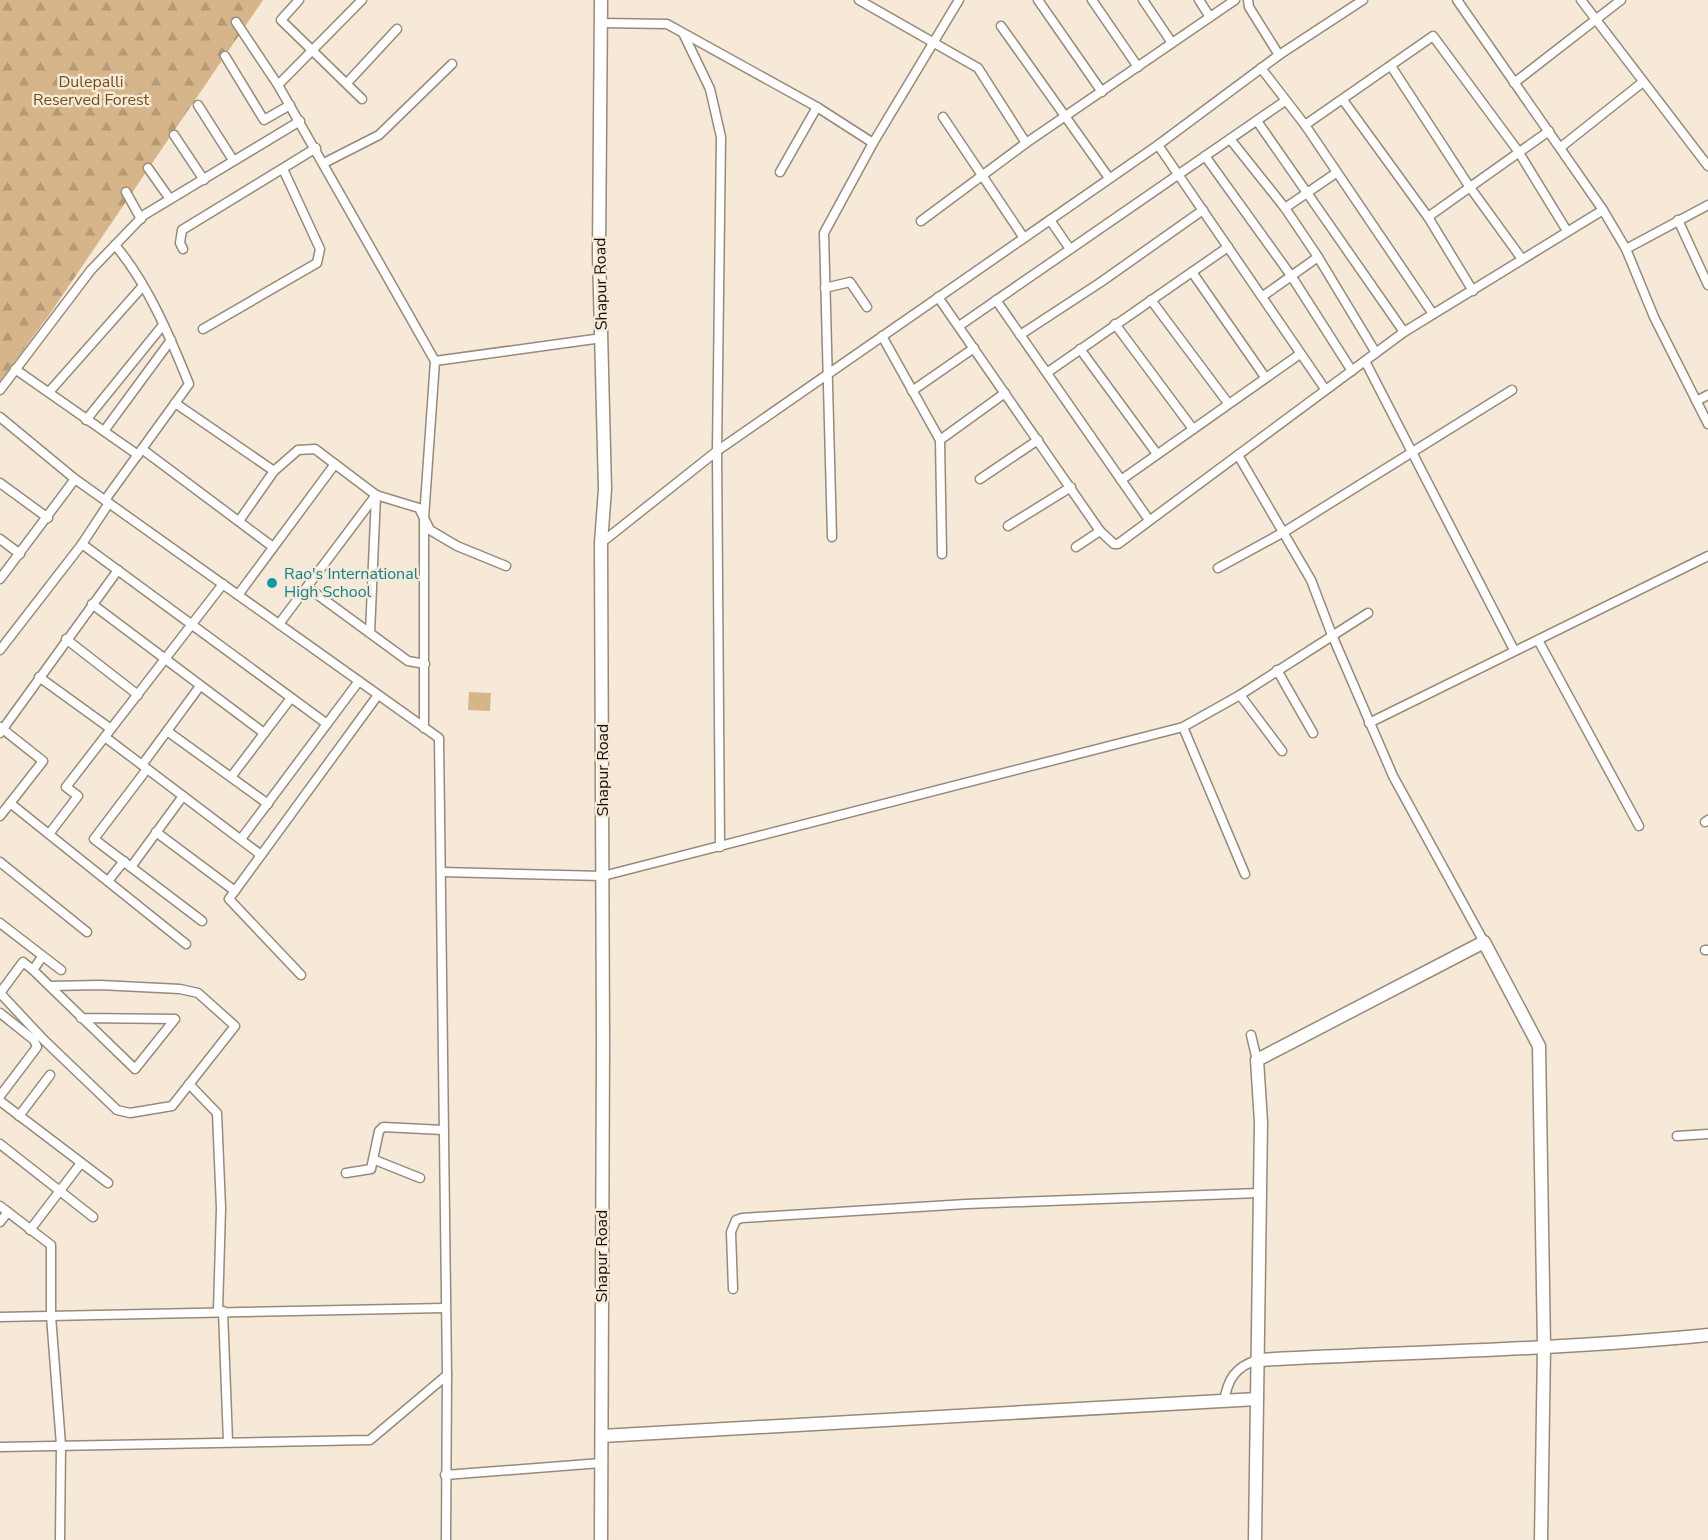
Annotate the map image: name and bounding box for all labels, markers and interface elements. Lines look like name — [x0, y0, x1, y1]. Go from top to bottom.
park label: Dulepalli Reserved Forest — [33, 71, 150, 111]
street label: Shapur Road — [589, 237, 613, 331]
place label: Rao's International High School — [284, 563, 419, 603]
marker: Rao's International High School — [265, 576, 279, 590]
street label: Shapur Road — [592, 724, 614, 816]
street label: Shapur Road — [591, 1210, 613, 1302]

